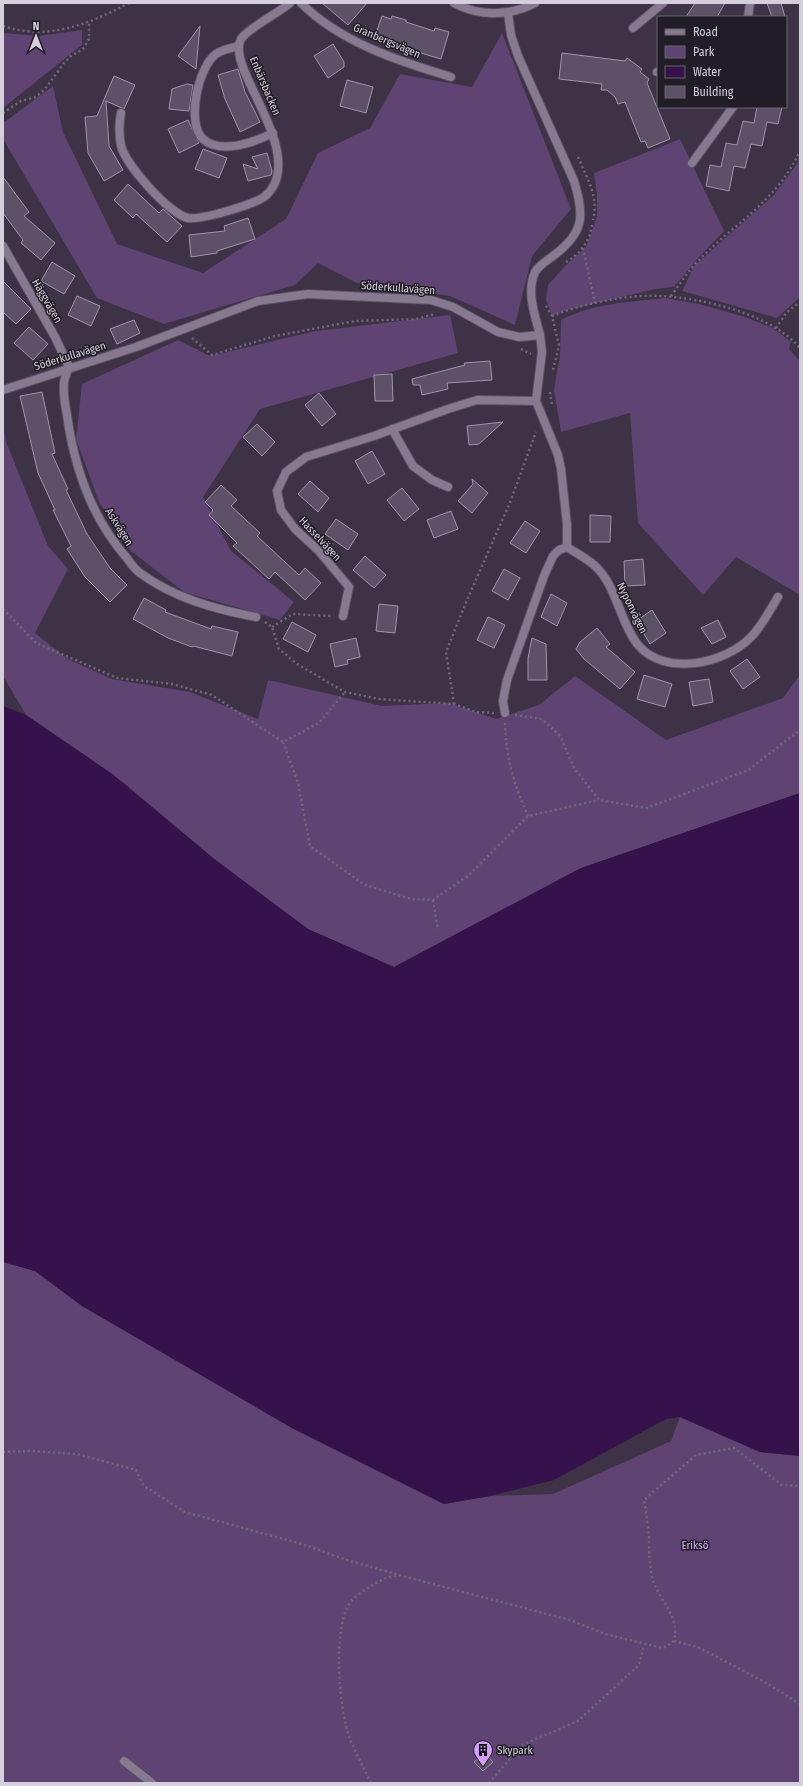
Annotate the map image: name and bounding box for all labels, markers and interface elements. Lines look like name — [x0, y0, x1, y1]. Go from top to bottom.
north arrow — [16, 16, 56, 56]
legend — [657, 16, 787, 108]
text: N — [33, 20, 39, 33]
street label: Granbergsvägen — [351, 21, 423, 61]
text: Road — [693, 25, 718, 39]
text: Park — [693, 45, 715, 59]
street label: Enbärsbacken — [247, 55, 283, 117]
text: Water — [693, 65, 722, 79]
text: Building — [693, 85, 734, 99]
street label: Häggvägen — [29, 277, 65, 325]
street label: Söderkullavägen — [360, 279, 436, 297]
street label: Söderkullavägen — [33, 339, 107, 373]
street label: Askvägen — [102, 506, 136, 548]
street label: Hasselvägen — [296, 514, 344, 564]
street label: Nyponvägen — [614, 580, 650, 636]
park label: Eriksö — [681, 1539, 709, 1552]
building icon: Skypark — [472, 1739, 494, 1767]
place label: Skypark — [497, 1744, 533, 1757]

